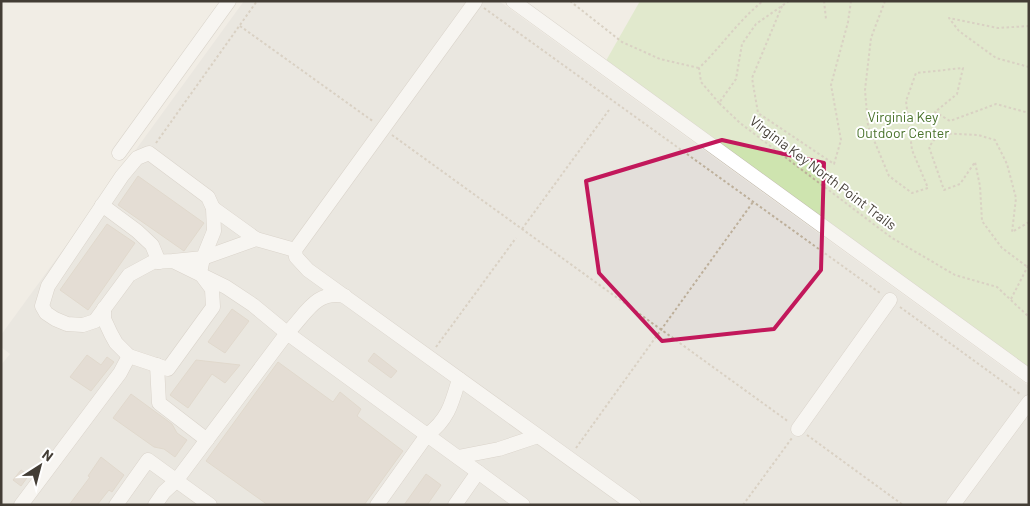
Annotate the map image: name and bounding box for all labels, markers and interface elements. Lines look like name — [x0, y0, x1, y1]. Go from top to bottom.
park label: Virginia Key Outdoor Center — [857, 108, 949, 141]
street label: Virginia Key North Point Trails — [747, 112, 900, 233]
north arrow — [15, 441, 65, 491]
text: N — [39, 445, 57, 465]

